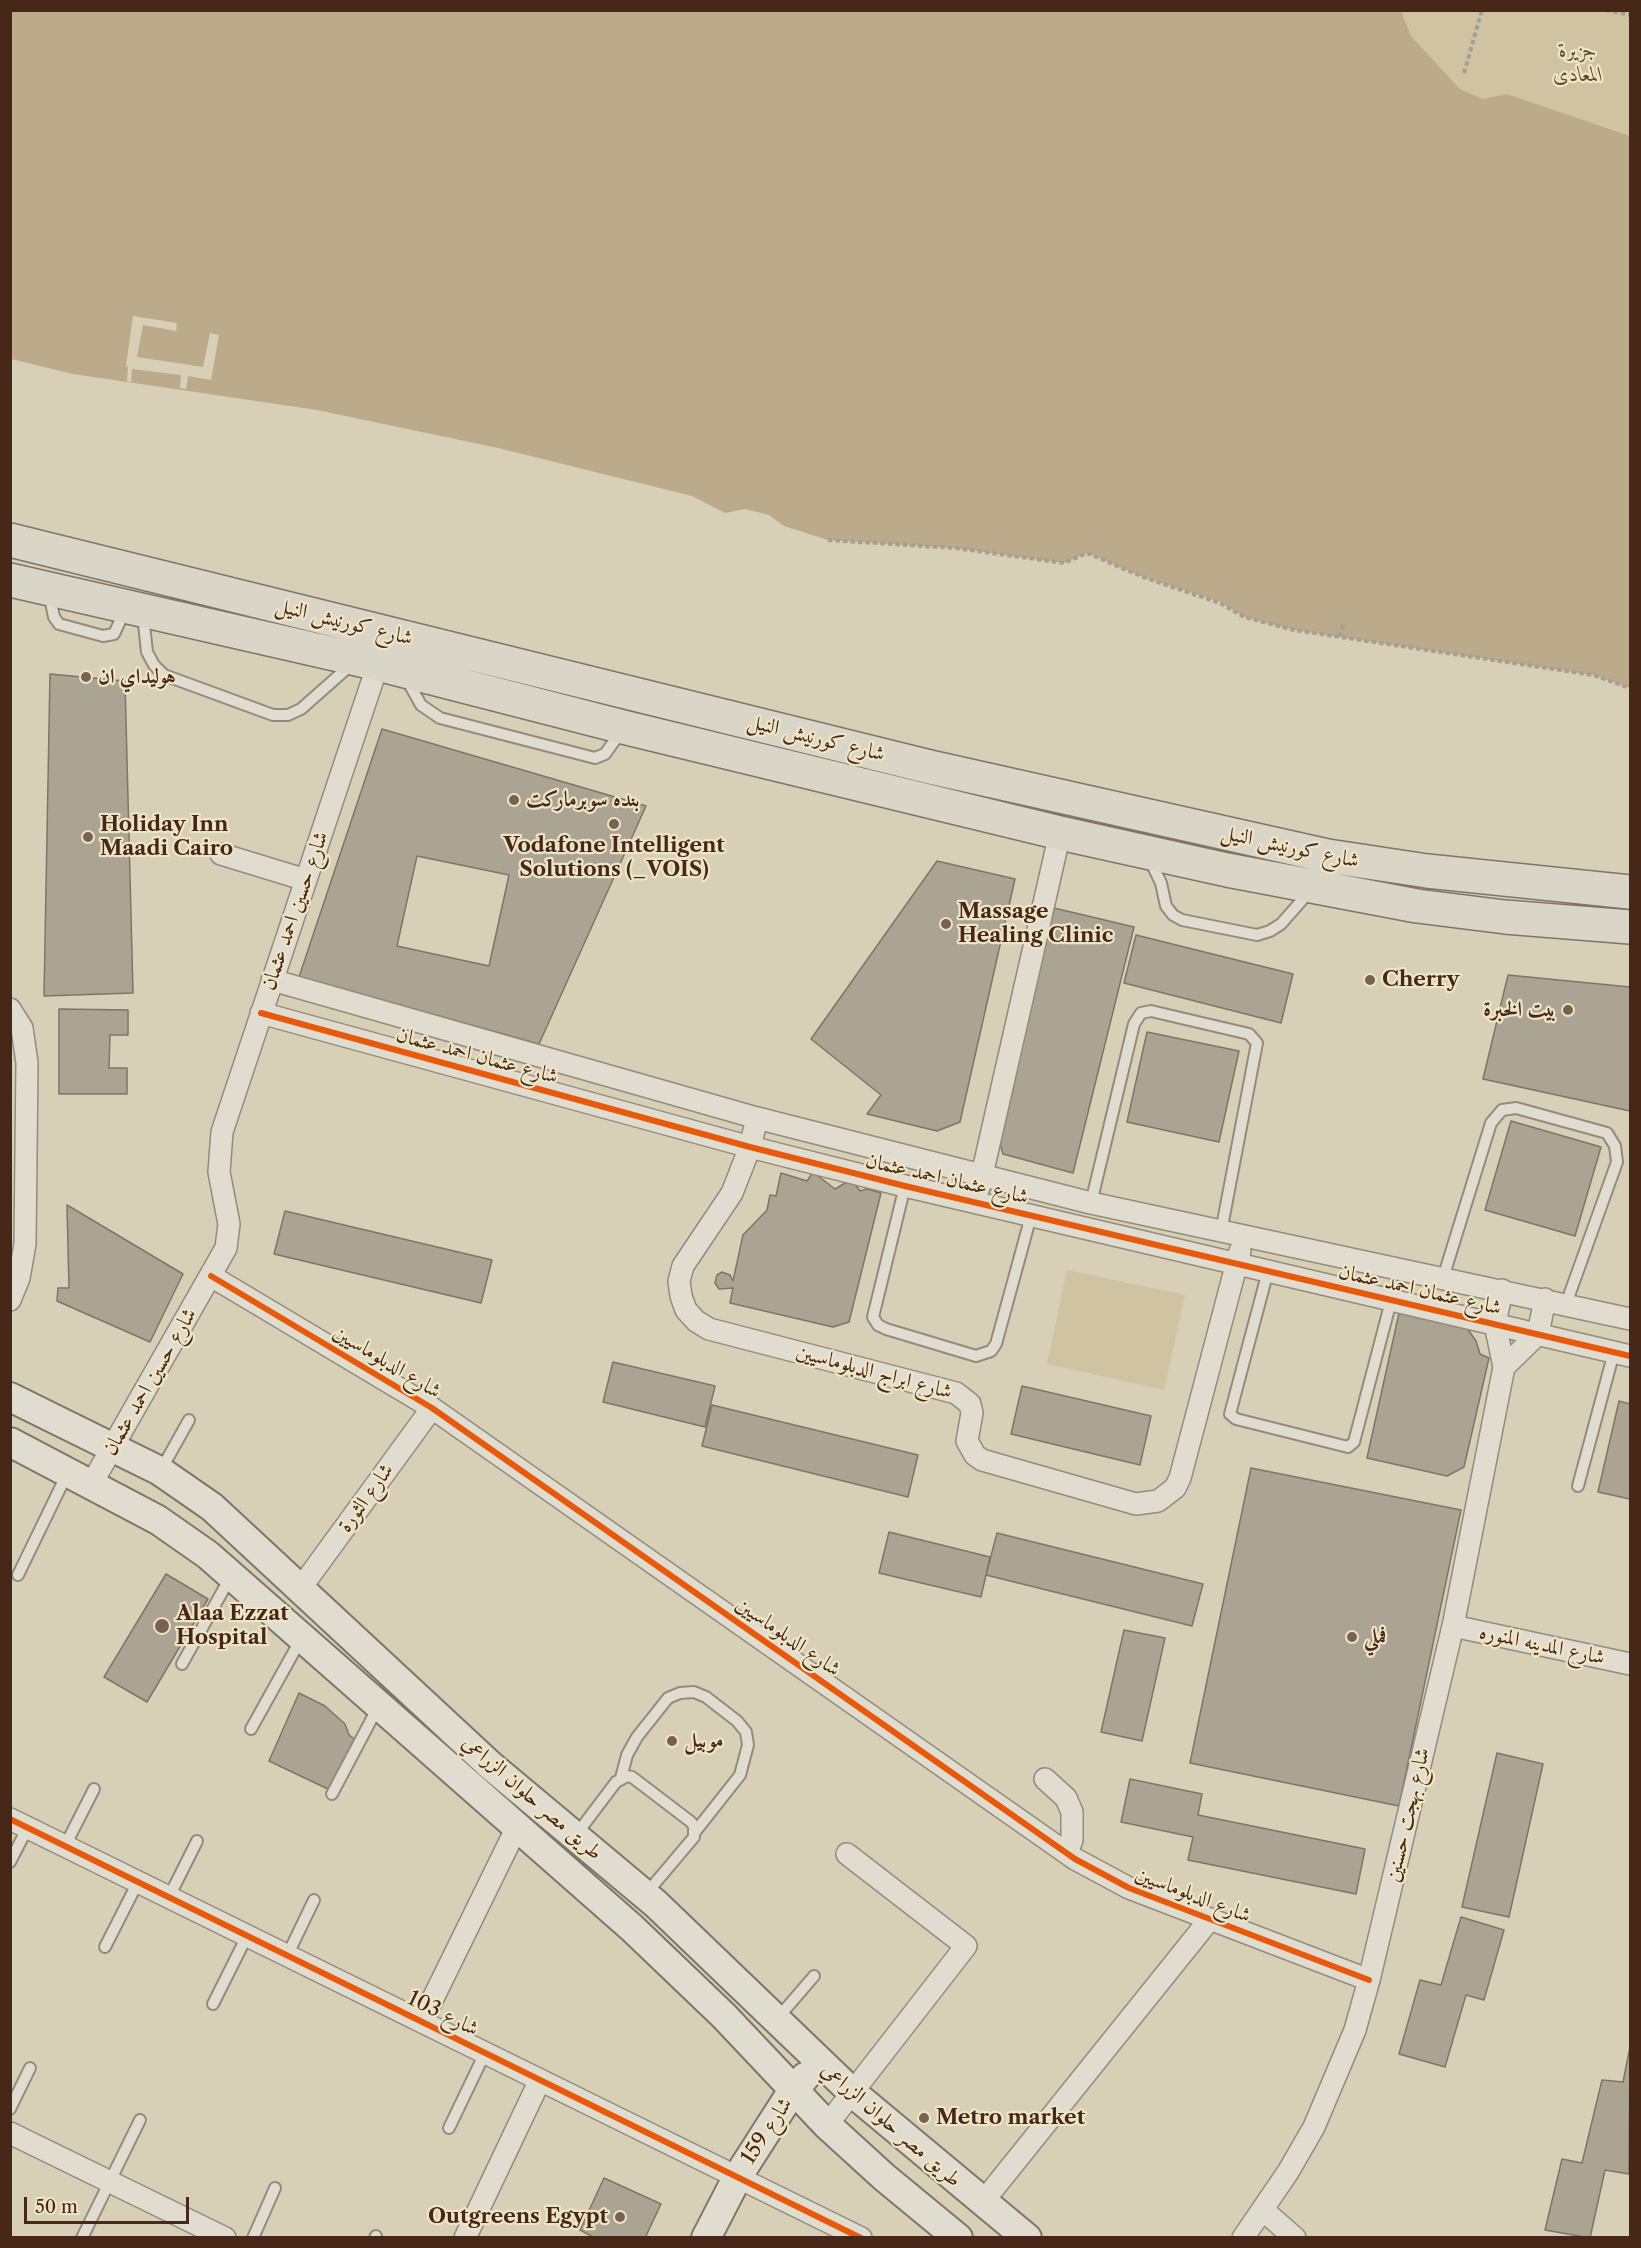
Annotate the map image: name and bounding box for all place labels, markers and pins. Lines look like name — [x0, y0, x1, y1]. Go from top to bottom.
place label: هوليداي ان — [98, 664, 176, 690]
marker: هوليداي ان — [79, 670, 93, 684]
place label: بنده سوبرماركت — [526, 787, 639, 813]
marker: بنده سوبرماركت — [507, 793, 521, 807]
place label: Holiday Inn Maadi Cairo — [100, 812, 233, 862]
marker: Vodafone Intelligent Solutions (_VOIS) — [607, 817, 621, 831]
marker: Holiday Inn Maadi Cairo — [81, 830, 95, 844]
place label: Vodafone Intelligent Solutions (_VOIS) — [503, 833, 725, 883]
place label: Massage Healing Clinic — [958, 899, 1113, 949]
marker: Massage Healing Clinic — [939, 917, 953, 931]
place label: Cherry — [1382, 967, 1459, 993]
marker: Cherry — [1363, 973, 1377, 987]
place label: بيت الخبرة — [1483, 997, 1556, 1023]
marker: بيت الخبرة — [1561, 1003, 1575, 1017]
place label: Alaa Ezzat Hospital — [176, 1601, 289, 1651]
marker: Alaa Ezzat Hospital — [153, 1617, 171, 1635]
place label: فملي — [1364, 1624, 1386, 1650]
marker: فملي — [1345, 1630, 1359, 1644]
place label: موبيل — [684, 1728, 723, 1754]
marker: موبيل — [665, 1734, 679, 1748]
place label: Metro market — [936, 2105, 1085, 2131]
marker: Metro market — [917, 2111, 931, 2125]
place label: Outgreens Egypt — [428, 2204, 608, 2230]
marker: Outgreens Egypt — [613, 2210, 627, 2224]

